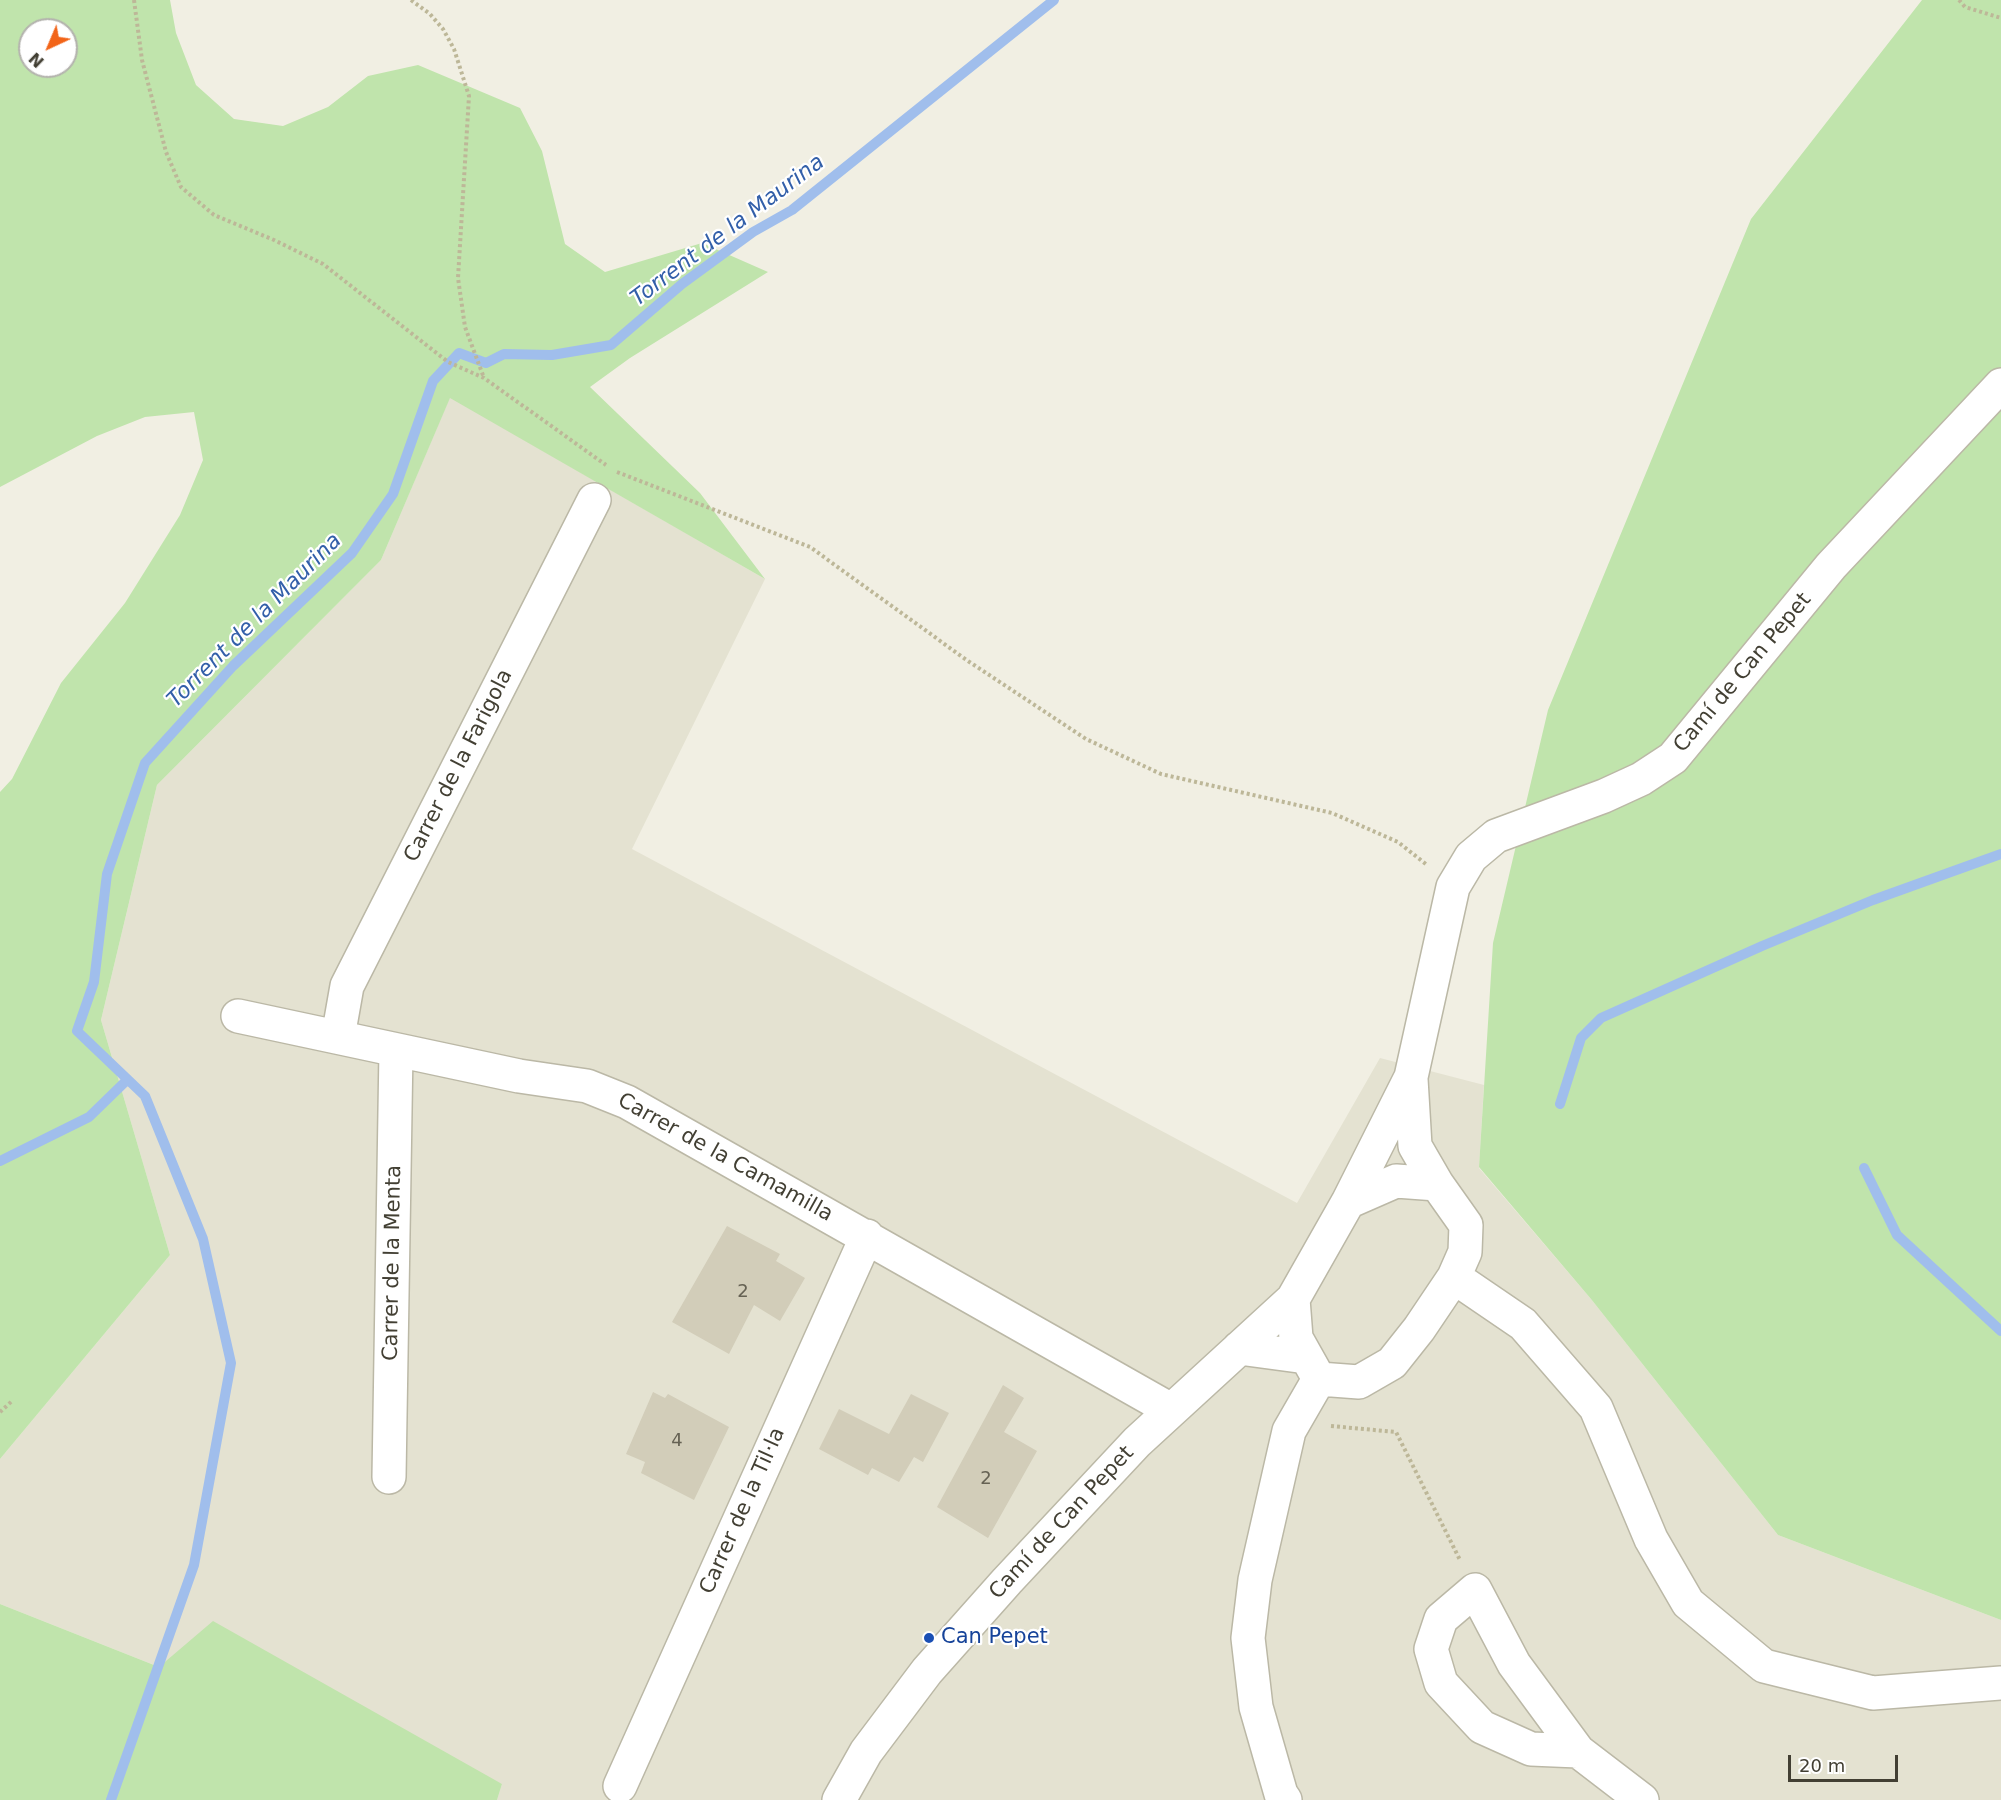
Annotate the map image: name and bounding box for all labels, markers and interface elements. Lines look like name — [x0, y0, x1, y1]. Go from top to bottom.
north arrow — [18, 18, 78, 78]
text: N — [25, 48, 48, 71]
water label: Torrent de la Maurina — [626, 150, 830, 312]
water label: Torrent de la Maurina — [162, 528, 348, 714]
street label: Camí de Can Pepet — [1669, 588, 1817, 758]
street label: Carrer de la Farigola — [399, 665, 519, 867]
street label: Carrer de la Camamilla — [613, 1088, 837, 1228]
street label: Carrer de la Menta — [379, 1165, 407, 1361]
house number: 2 — [737, 1281, 749, 1303]
street label: Carrer de la Til·la — [695, 1424, 791, 1598]
house number: 4 — [671, 1430, 683, 1452]
street label: Camí de Can Pepet — [984, 1441, 1140, 1605]
house number: 2 — [980, 1468, 992, 1490]
place label: Can Pepet — [941, 1625, 1048, 1651]
marker: Can Pepet — [922, 1631, 936, 1645]
scale bar — [1791, 1743, 1900, 1781]
text: 20 m — [1799, 1755, 1845, 1776]

